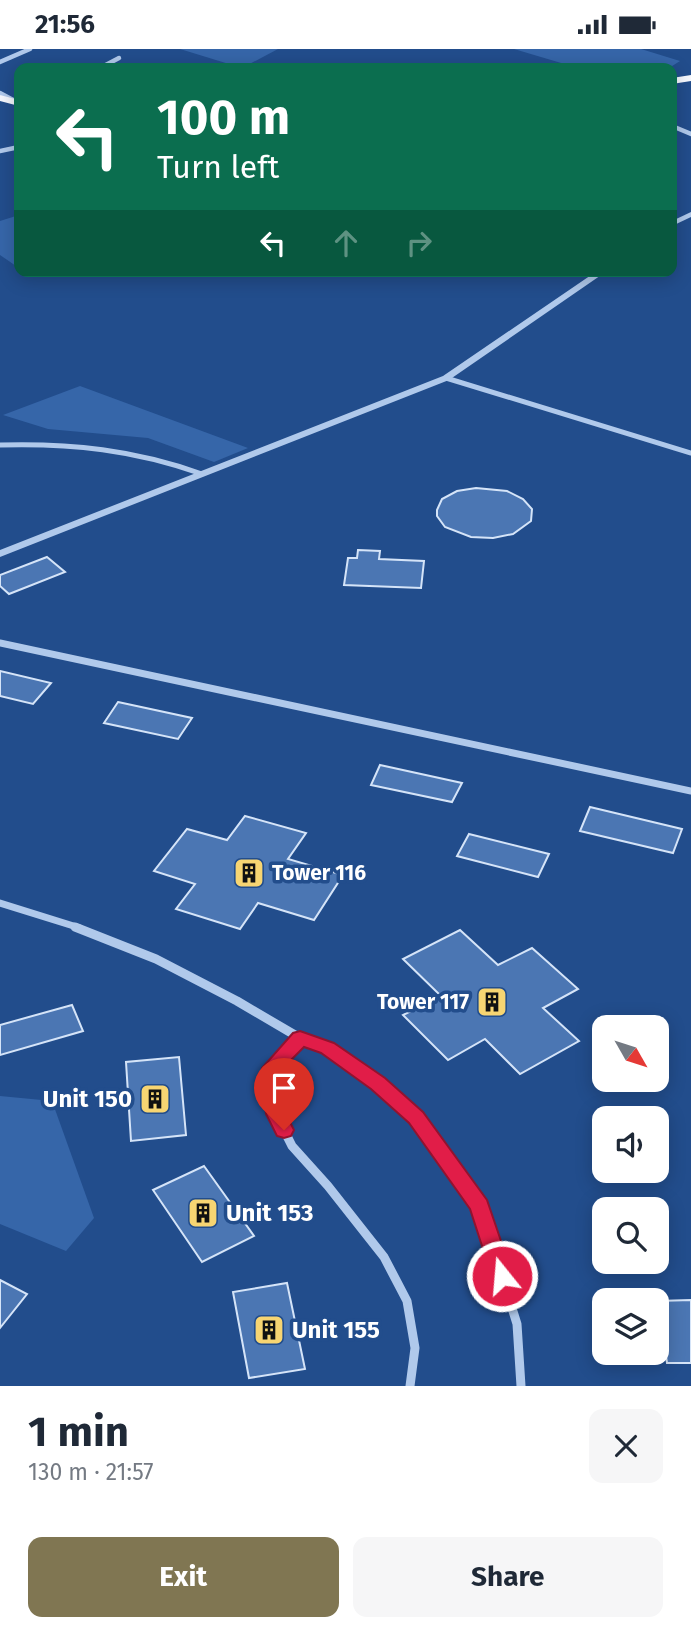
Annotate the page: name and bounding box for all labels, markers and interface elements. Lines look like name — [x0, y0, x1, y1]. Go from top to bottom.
text: 21:56 — [35, 9, 95, 40]
text: 100 m — [157, 88, 290, 147]
icon: left — [42, 91, 133, 182]
text: Turn left — [157, 148, 279, 186]
icon: left — [254, 224, 292, 262]
icon: ahead — [327, 224, 365, 262]
icon: right — [400, 224, 438, 262]
building icon: Tower 116 — [232, 856, 266, 890]
place label: Tower 116 — [272, 860, 366, 886]
building icon: Tower 117 — [475, 985, 509, 1019]
place label: Tower 117 — [377, 989, 469, 1015]
north arrow — [592, 1015, 668, 1092]
map controls — [592, 1015, 669, 1365]
pin — [254, 1058, 314, 1130]
icon: arrive — [265, 1069, 303, 1107]
building icon: Unit 150 — [138, 1082, 172, 1116]
place label: Unit 150 — [43, 1085, 132, 1113]
button: sound — [592, 1106, 669, 1183]
building icon: Unit 153 — [186, 1196, 220, 1230]
button: search — [592, 1197, 669, 1274]
place label: Unit 153 — [226, 1199, 313, 1227]
position arrow — [465, 1239, 539, 1313]
button: layers — [592, 1288, 669, 1365]
building icon: Unit 155 — [252, 1313, 286, 1347]
place label: Unit 155 — [292, 1316, 380, 1344]
text: 1 min — [28, 1407, 129, 1457]
button: close — [589, 1409, 663, 1483]
text: 130 m · 21:57 — [28, 1458, 153, 1486]
button: Exit — [28, 1537, 339, 1617]
button: Share — [353, 1537, 663, 1617]

